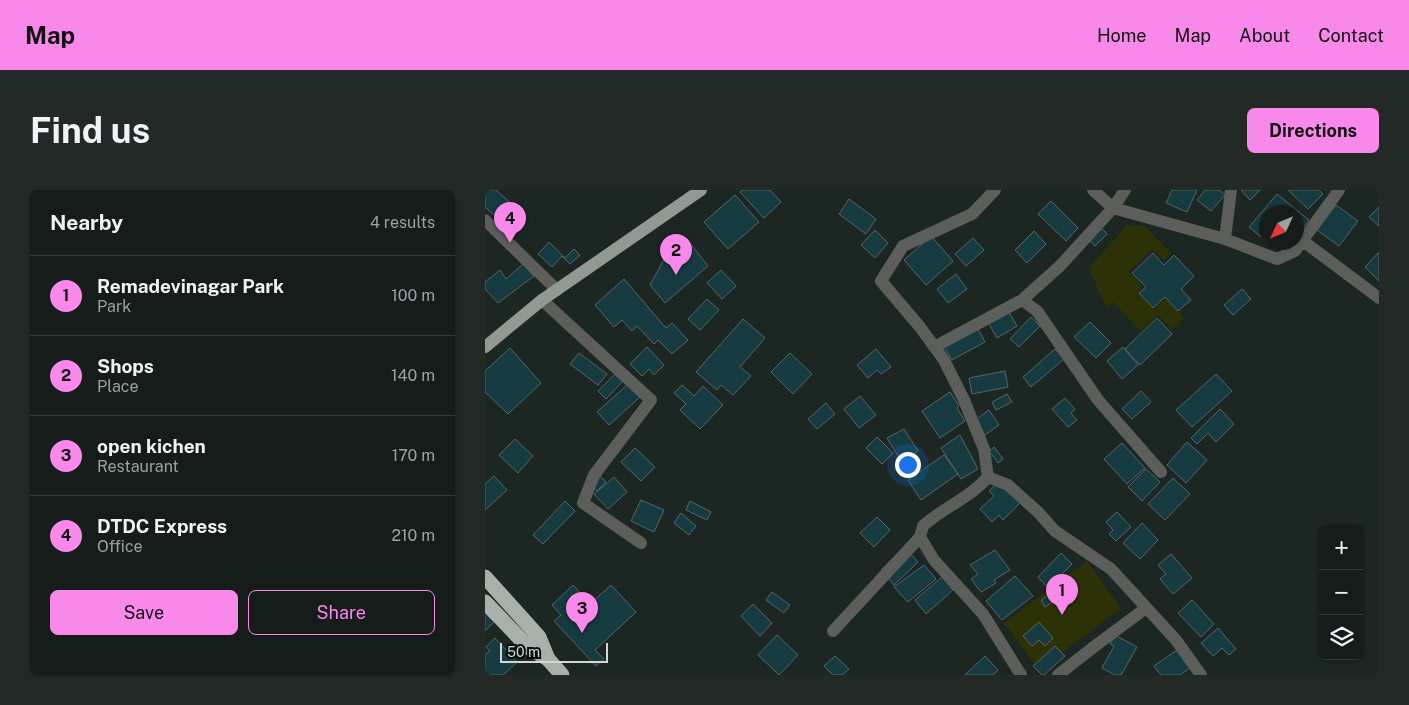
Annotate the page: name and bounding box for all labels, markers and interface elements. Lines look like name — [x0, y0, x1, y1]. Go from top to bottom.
text: Map — [25, 21, 75, 49]
text: Home — [1097, 25, 1147, 46]
text: Map — [1175, 25, 1211, 46]
text: About — [1239, 25, 1290, 46]
text: Contact — [1318, 25, 1384, 46]
button: Directions — [1247, 108, 1379, 153]
text: Find us — [30, 110, 150, 151]
pin: 4 — [494, 202, 526, 243]
north arrow — [1259, 205, 1304, 250]
text: Nearby — [50, 210, 123, 235]
text: 4 results — [370, 213, 435, 232]
pin: 2 — [660, 234, 692, 275]
text: Remadevinagar Park — [97, 275, 284, 297]
text: 1 — [63, 286, 69, 305]
text: 100 m — [391, 286, 435, 305]
text: Park — [97, 297, 131, 316]
text: Shops — [97, 355, 154, 377]
text: 2 — [61, 366, 71, 385]
text: 140 m — [391, 366, 435, 385]
text: Place — [97, 377, 139, 396]
text: open kichen — [97, 435, 206, 457]
text: 3 — [61, 446, 71, 465]
text: 170 m — [392, 446, 435, 465]
your location — [895, 452, 921, 478]
text: Restaurant — [97, 457, 179, 476]
text: DTDC Express — [97, 515, 227, 537]
map controls — [1319, 525, 1364, 660]
button: + — [1319, 525, 1364, 570]
text: 4 — [61, 526, 71, 545]
text: 210 m — [391, 526, 435, 545]
text: Office — [97, 537, 143, 556]
button: − — [1319, 570, 1364, 615]
pin: 1 — [1046, 574, 1078, 615]
button: Save — [50, 590, 238, 635]
button: Share — [248, 590, 435, 635]
pin: 3 — [566, 592, 598, 633]
button: layers — [1319, 615, 1364, 660]
scale bar — [500, 640, 607, 663]
text: 50 m — [507, 644, 540, 660]

